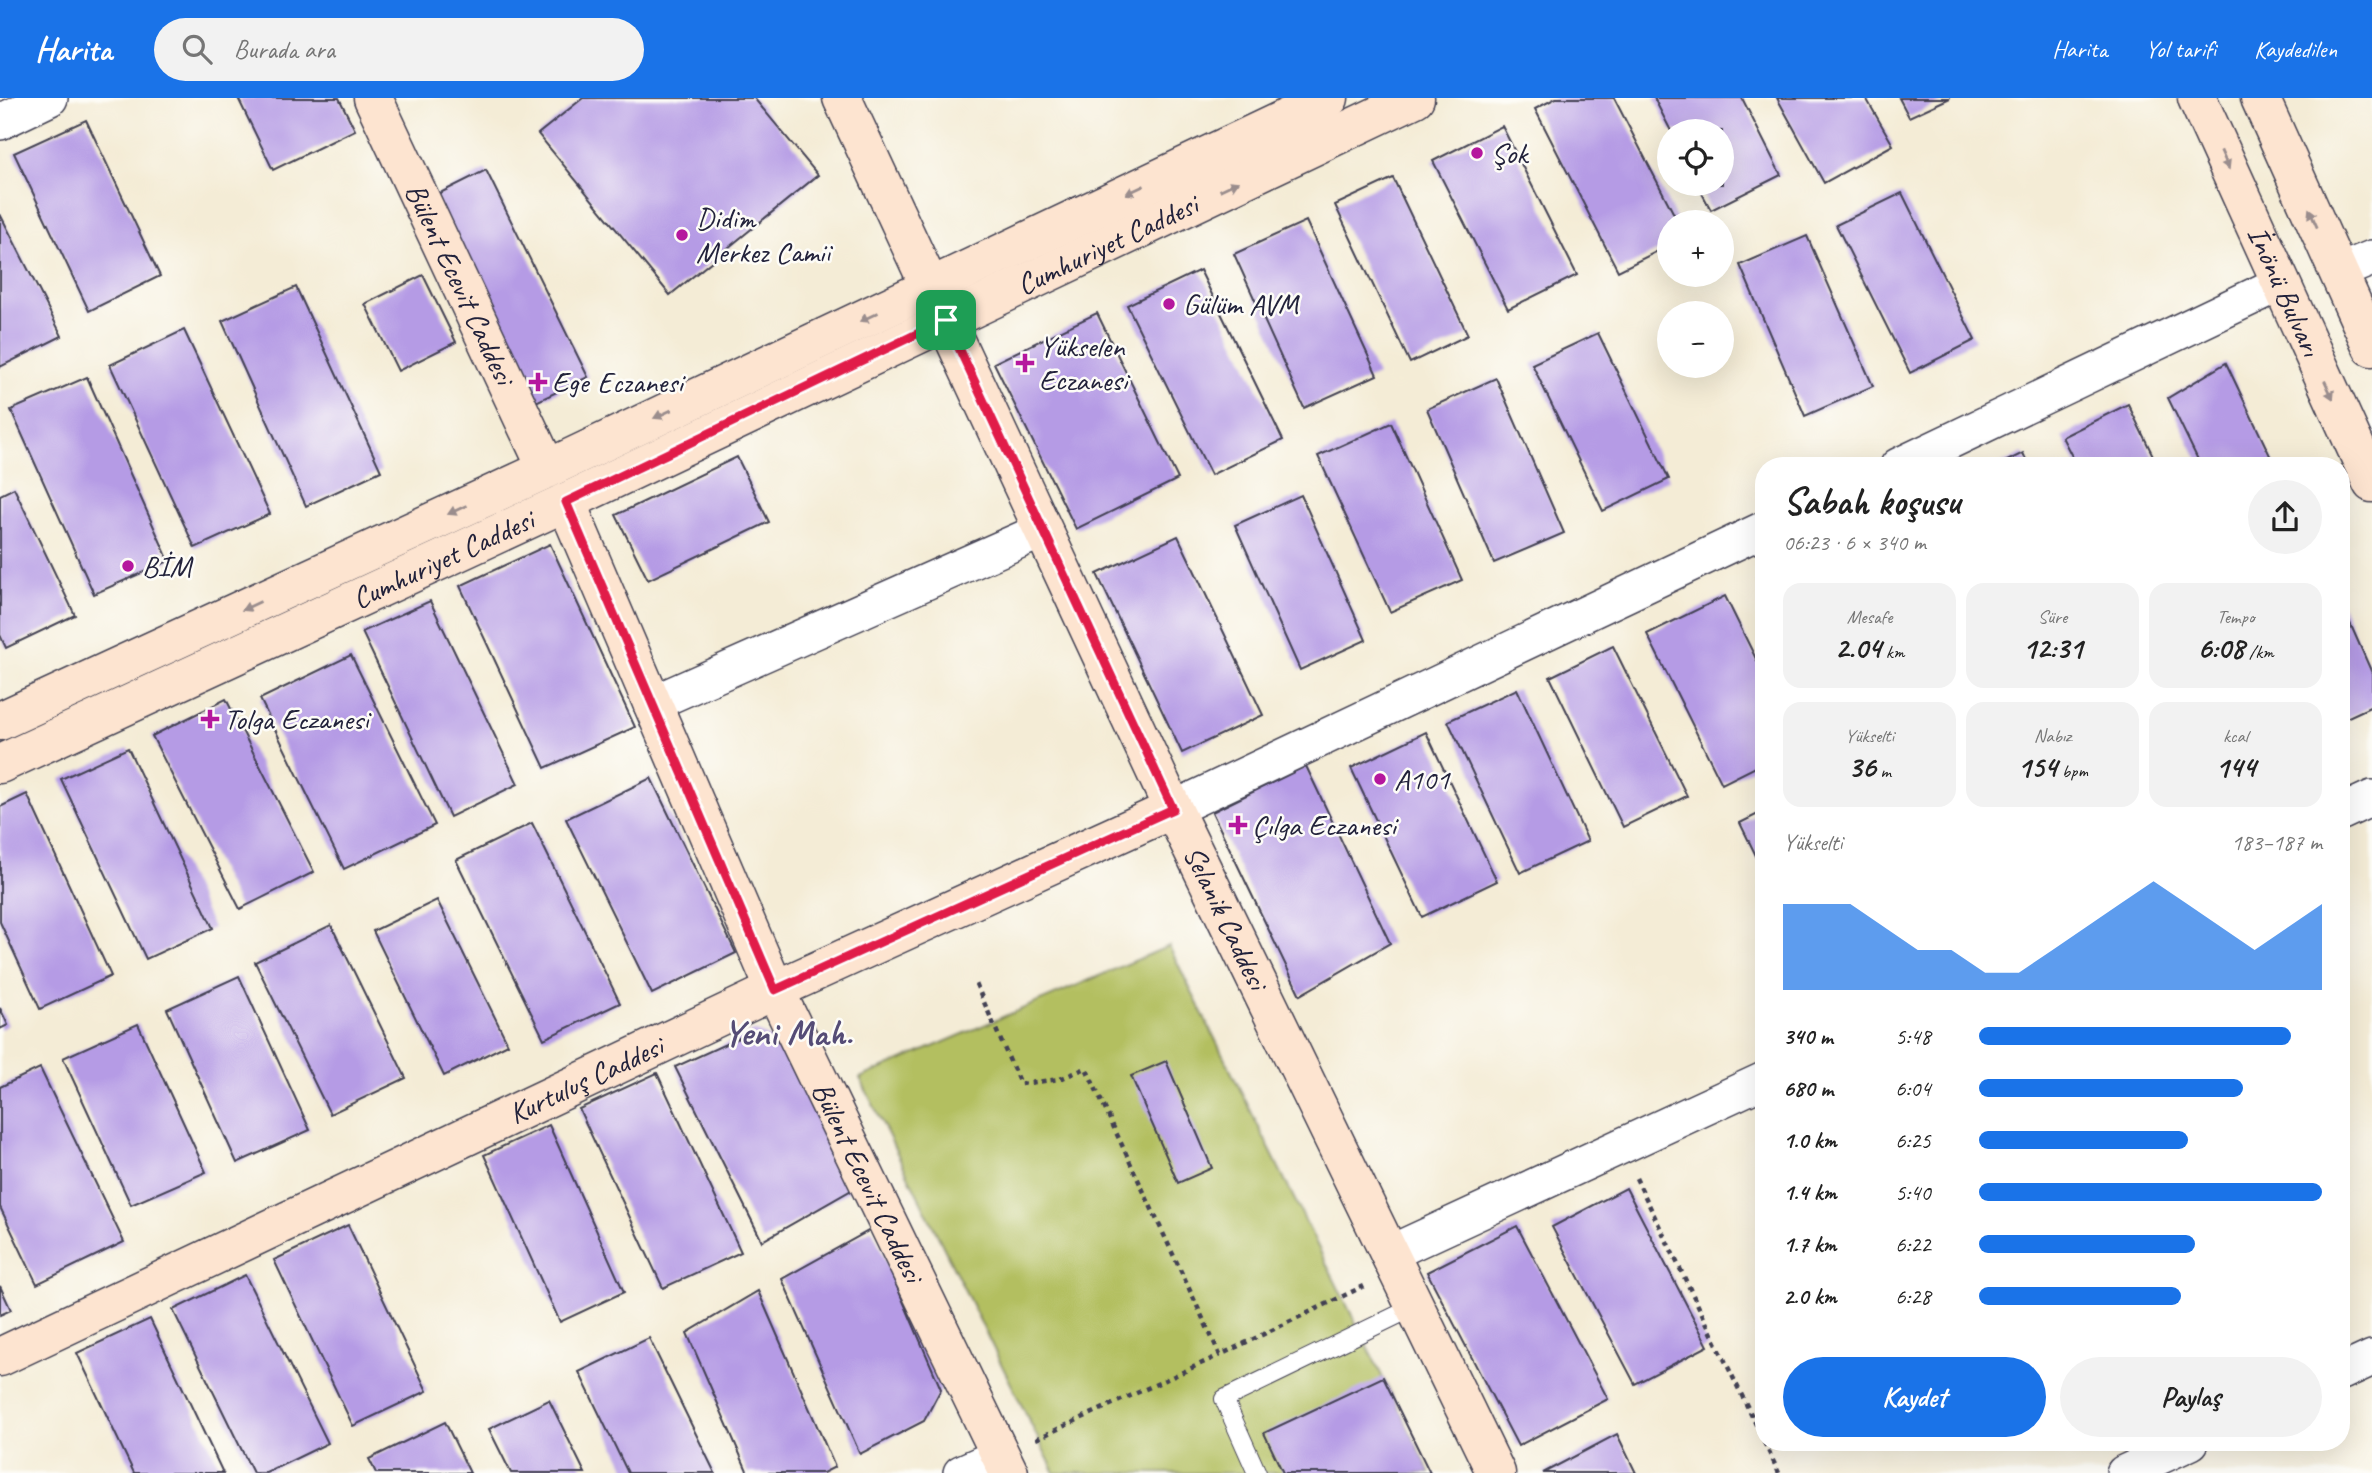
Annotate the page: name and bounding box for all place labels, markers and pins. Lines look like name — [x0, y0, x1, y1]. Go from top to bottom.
place label: Şok — [1491, 134, 1529, 172]
marker: Şok — [1469, 145, 1485, 161]
place label: Didim Merkez Camii — [696, 199, 833, 271]
marker: Didim Merkez Camii — [674, 227, 690, 243]
place label: Gülüm AVM — [1183, 285, 1301, 323]
pin — [916, 290, 976, 350]
marker: Gülüm AVM — [1161, 296, 1177, 312]
place label: Yükselen Eczanesi — [1039, 327, 1131, 399]
marker: Yükselen Eczanesi — [1017, 355, 1033, 371]
place label: Ege Eczanesi — [552, 363, 686, 401]
marker: Ege Eczanesi — [530, 374, 546, 390]
place label: BİM — [142, 547, 194, 585]
marker: BİM — [120, 558, 136, 574]
place label: Tolga Eczanesi — [224, 700, 372, 738]
marker: Tolga Eczanesi — [202, 711, 218, 727]
place label: A101 — [1394, 760, 1451, 798]
marker: A101 — [1372, 771, 1388, 787]
place label: Çılga Eczanesi — [1252, 806, 1399, 844]
marker: Çılga Eczanesi — [1230, 817, 1246, 833]

